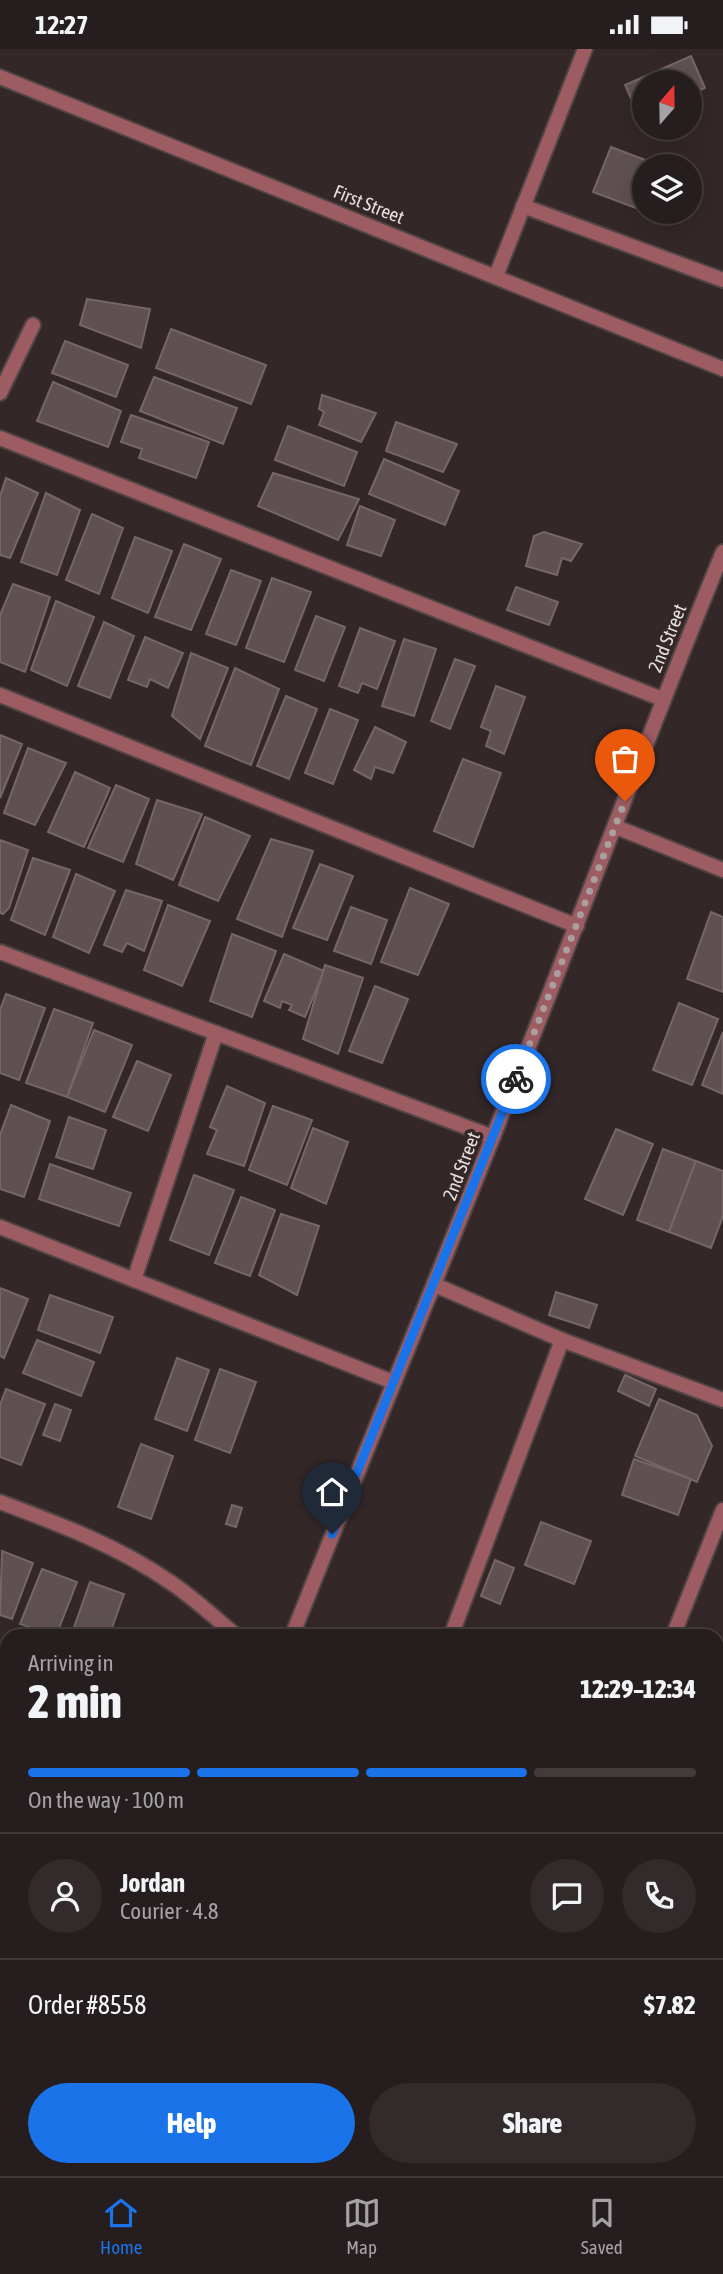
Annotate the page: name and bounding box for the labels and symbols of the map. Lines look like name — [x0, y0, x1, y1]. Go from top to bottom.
north arrow — [632, 70, 702, 140]
street label: First Street — [331, 180, 407, 228]
street label: 2nd Street — [643, 601, 691, 675]
pin — [595, 729, 655, 801]
courier — [481, 1044, 551, 1114]
street label: 2nd Street — [438, 1129, 484, 1203]
pin — [302, 1462, 362, 1534]

